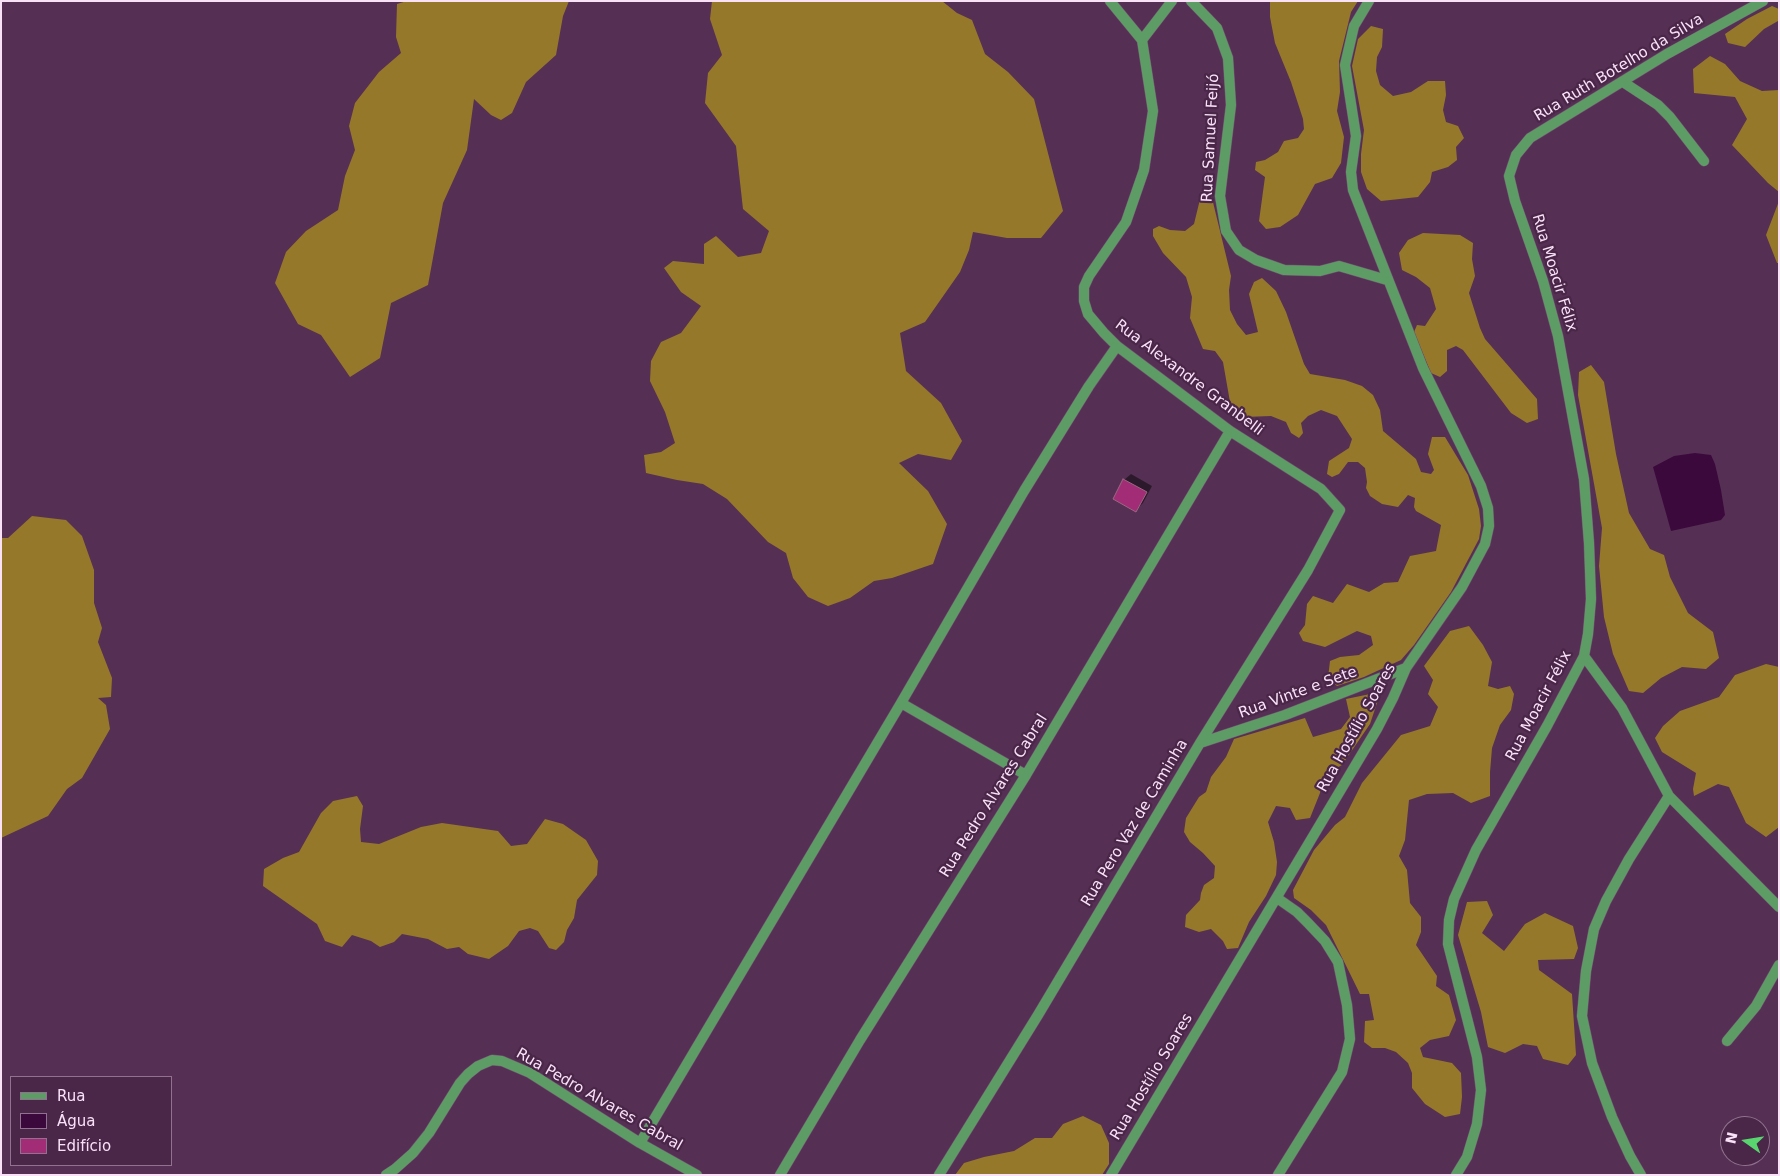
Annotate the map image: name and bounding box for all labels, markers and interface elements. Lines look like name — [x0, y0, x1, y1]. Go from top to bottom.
street label: Rua Ruth Botelho da Silva — [1531, 10, 1707, 126]
street label: Rua Samuel Feijó — [1199, 73, 1223, 203]
street label: Rua Moacir Félix — [1528, 212, 1580, 334]
street label: Rua Alexandre Granbelli — [1111, 316, 1267, 440]
street label: Rua Moacir Félix — [1502, 648, 1576, 764]
street label: Rua Hostílio Soares — [1314, 660, 1400, 796]
street label: Rua Vinte e Sete — [1236, 663, 1360, 723]
street label: Rua Pedro Alvares Cabral — [936, 711, 1052, 881]
street label: Rua Pero Vaz de Caminha — [1078, 736, 1192, 910]
street label: Rua Hostílio Soares — [1107, 1010, 1197, 1144]
street label: Rua Pedro Alvares Cabral — [513, 1045, 685, 1155]
legend — [10, 1076, 172, 1166]
text: Rua — [57, 1087, 85, 1105]
text: Água — [57, 1112, 95, 1130]
north arrow — [1720, 1116, 1770, 1166]
text: N — [1722, 1130, 1740, 1145]
text: Edifício — [57, 1137, 111, 1155]

